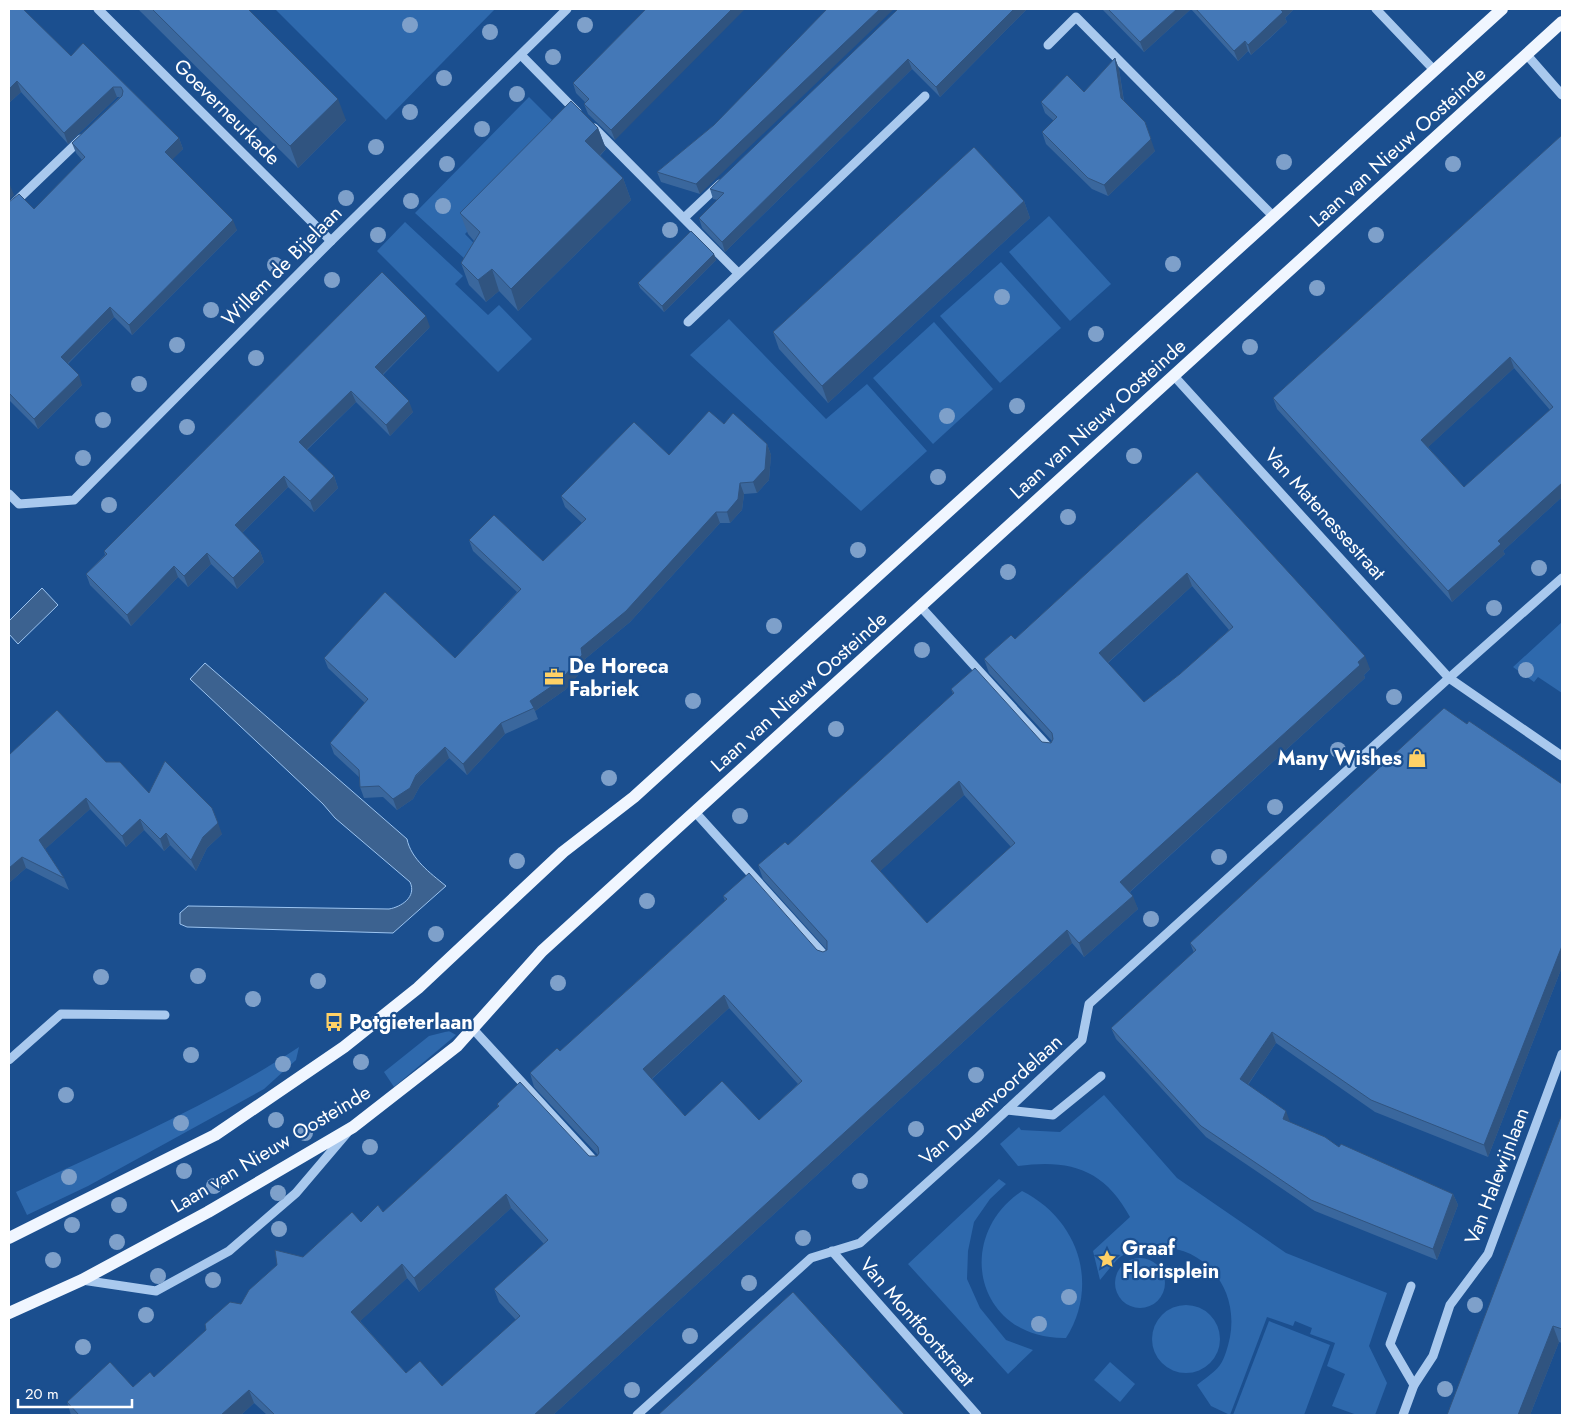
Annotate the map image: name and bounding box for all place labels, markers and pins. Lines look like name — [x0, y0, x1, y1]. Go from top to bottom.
place label: De Horeca Fabriek — [569, 652, 669, 704]
office icon: De Horeca Fabriek — [543, 666, 565, 688]
place label: Many Wishes — [1278, 744, 1402, 773]
shop icon: Many Wishes — [1406, 747, 1428, 769]
place label: Potgieterlaan — [349, 1008, 473, 1037]
bus stop icon: Potgieterlaan — [323, 1011, 345, 1033]
place label: Graaf Florisplein — [1122, 1234, 1219, 1286]
place icon: Graaf Florisplein — [1096, 1248, 1118, 1270]

